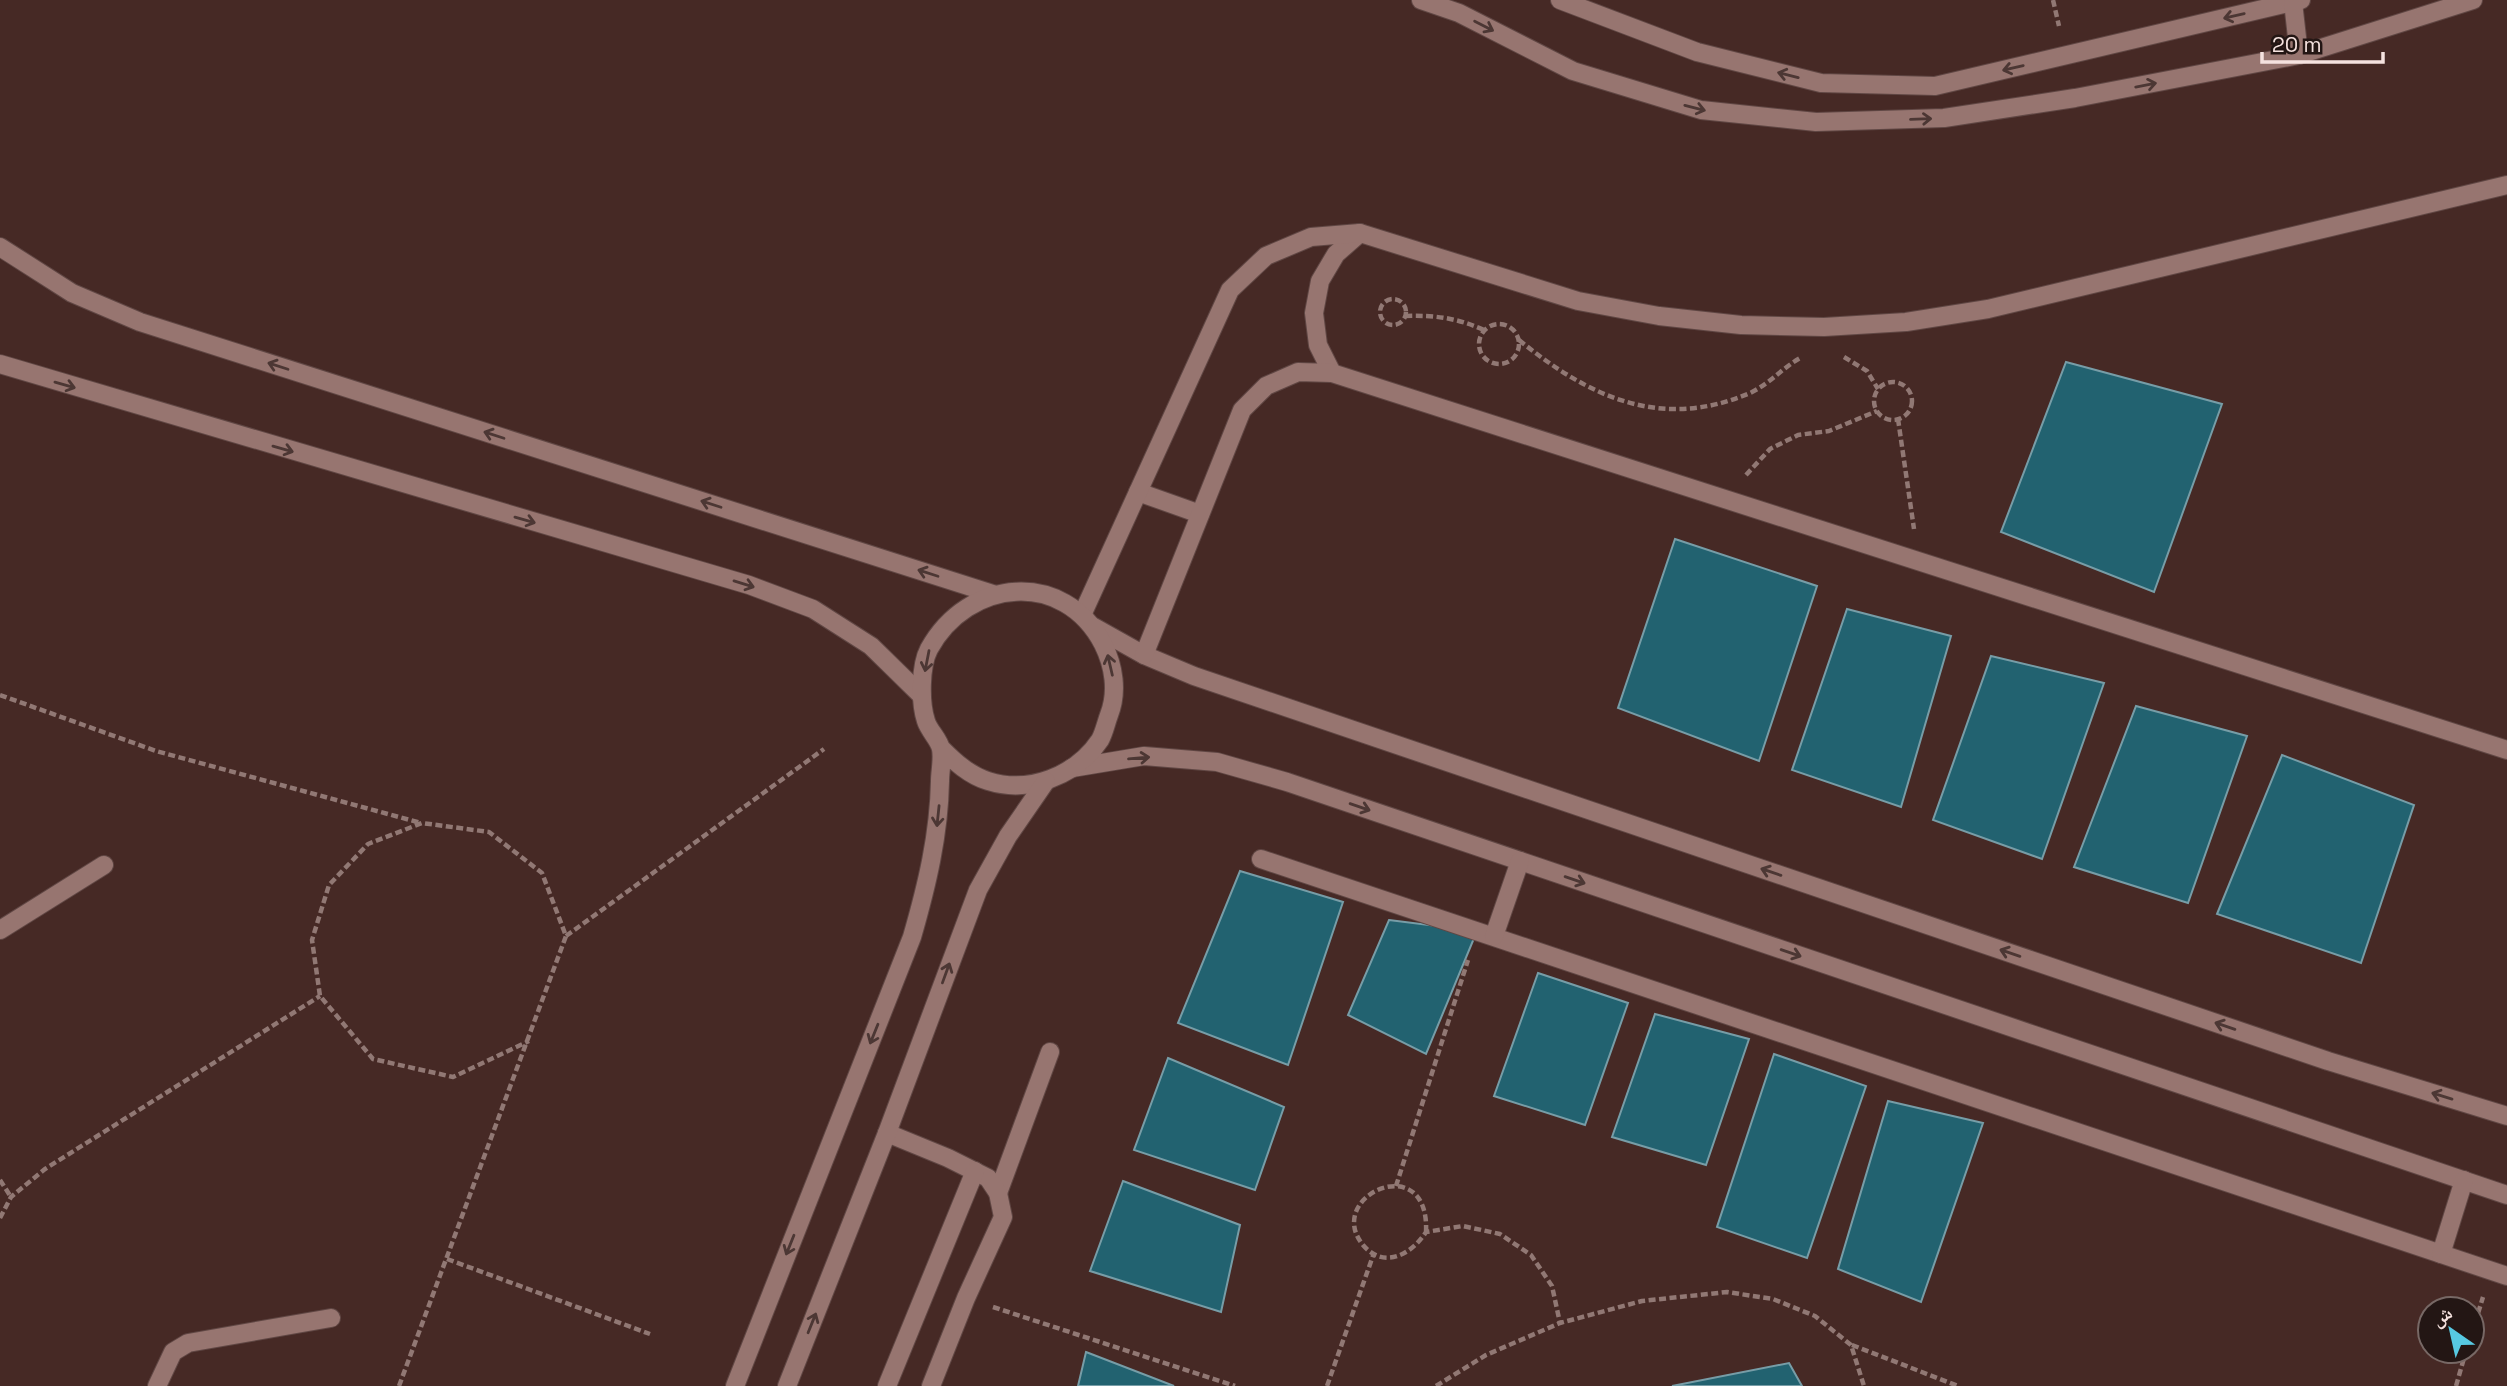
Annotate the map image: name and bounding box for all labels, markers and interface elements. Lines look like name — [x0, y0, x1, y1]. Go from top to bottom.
one-way arrow — [2223, 10, 2246, 23]
one-way arrow — [1473, 19, 1494, 33]
scale bar — [2262, 21, 2383, 65]
text: 20 m — [2272, 31, 2322, 58]
one-way arrow — [2002, 62, 2025, 75]
one-way arrow — [1778, 68, 1800, 81]
one-way arrow — [2134, 77, 2157, 91]
one-way arrow — [1683, 102, 1706, 115]
one-way arrow — [1910, 112, 1933, 125]
one-way arrow — [267, 358, 289, 371]
one-way arrow — [54, 379, 76, 392]
one-way arrow — [484, 427, 506, 440]
one-way arrow — [272, 443, 294, 456]
one-way arrow — [700, 497, 722, 510]
one-way arrow — [514, 514, 536, 527]
one-way arrow — [917, 566, 939, 579]
one-way arrow — [732, 578, 754, 591]
one-way arrow — [919, 649, 933, 672]
one-way arrow — [1103, 654, 1116, 676]
one-way arrow — [1127, 751, 1150, 764]
one-way arrow — [1348, 802, 1370, 814]
one-way arrow — [932, 805, 945, 827]
one-way arrow — [1761, 865, 1783, 877]
one-way arrow — [1564, 874, 1586, 887]
one-way arrow — [1999, 946, 2021, 958]
one-way arrow — [1779, 948, 1801, 960]
one-way arrow — [941, 962, 954, 984]
one-way arrow — [2214, 1019, 2236, 1032]
one-way arrow — [866, 1022, 879, 1044]
one-way arrow — [2431, 1088, 2453, 1101]
one-way arrow — [783, 1234, 796, 1256]
north arrow — [2416, 1295, 2486, 1365]
text: ش — [2426, 1300, 2457, 1332]
one-way arrow — [807, 1312, 820, 1334]

